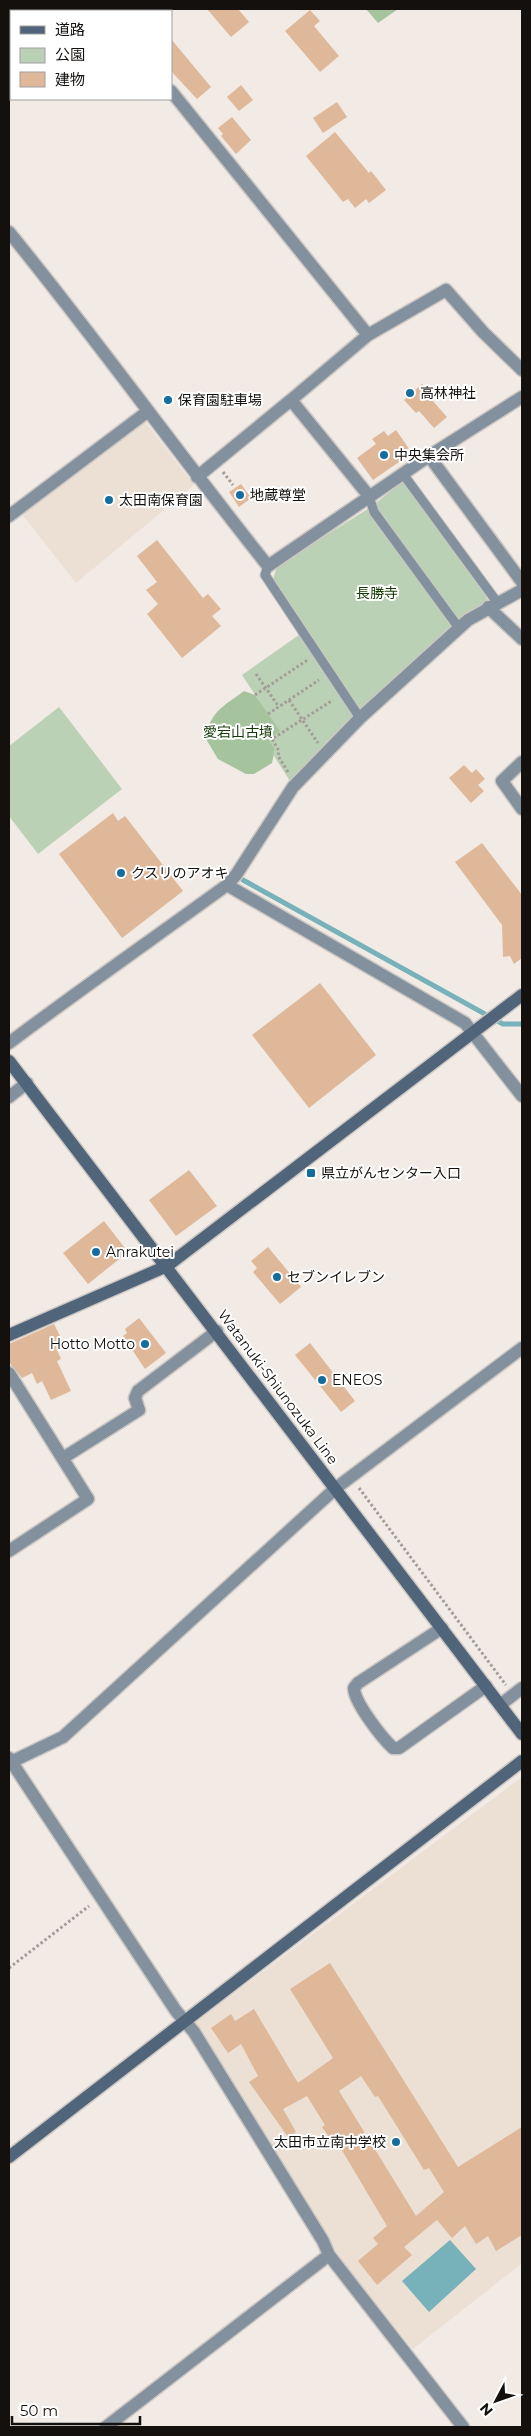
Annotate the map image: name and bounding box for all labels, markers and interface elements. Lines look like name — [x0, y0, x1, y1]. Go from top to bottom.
legend — [10, 10, 172, 100]
text: 道路 — [55, 20, 85, 39]
text: 公園 — [55, 45, 85, 64]
text: 建物 — [55, 70, 85, 89]
place label: 高林神社 — [420, 384, 476, 402]
marker: 高林神社 — [404, 387, 416, 399]
place label: 保育園駐車場 — [178, 391, 262, 409]
marker: 保育園駐車場 — [162, 394, 174, 406]
place label: 中央集会所 — [394, 446, 464, 464]
marker: 中央集会所 — [378, 449, 390, 461]
place label: 地蔵尊堂 — [250, 486, 306, 504]
marker: 地蔵尊堂 — [234, 489, 246, 501]
place label: 太田南保育園 — [119, 491, 203, 509]
marker: 太田南保育園 — [103, 494, 115, 506]
park label: 長勝寺 — [356, 584, 398, 602]
park label: 愛宕山古墳 — [203, 723, 273, 741]
place label: クスリのアオキ — [131, 864, 229, 882]
marker: クスリのアオキ — [115, 867, 127, 879]
place label: 県立がんセンター入口 — [321, 1164, 461, 1182]
marker: 県立がんセンター入口 — [305, 1167, 317, 1179]
place label: Anrakutei — [106, 1243, 174, 1261]
marker: Anrakutei — [90, 1246, 102, 1258]
place label: セブンイレブン — [287, 1268, 385, 1286]
marker: セブンイレブン — [271, 1271, 283, 1283]
street label: Watanuki-Shiunozuka Line — [214, 1306, 342, 1468]
place label: Hotto Motto — [50, 1335, 135, 1353]
marker: Hotto Motto — [139, 1338, 151, 1350]
place label: ENEOS — [332, 1371, 382, 1389]
marker: ENEOS — [316, 1374, 328, 1386]
place label: 太田市立南中学校 — [274, 2133, 386, 2151]
marker: 太田市立南中学校 — [390, 2136, 402, 2148]
north arrow — [471, 2376, 521, 2426]
scale bar — [12, 2394, 140, 2426]
text: N — [476, 2399, 497, 2420]
text: 50 m — [20, 2401, 58, 2420]

